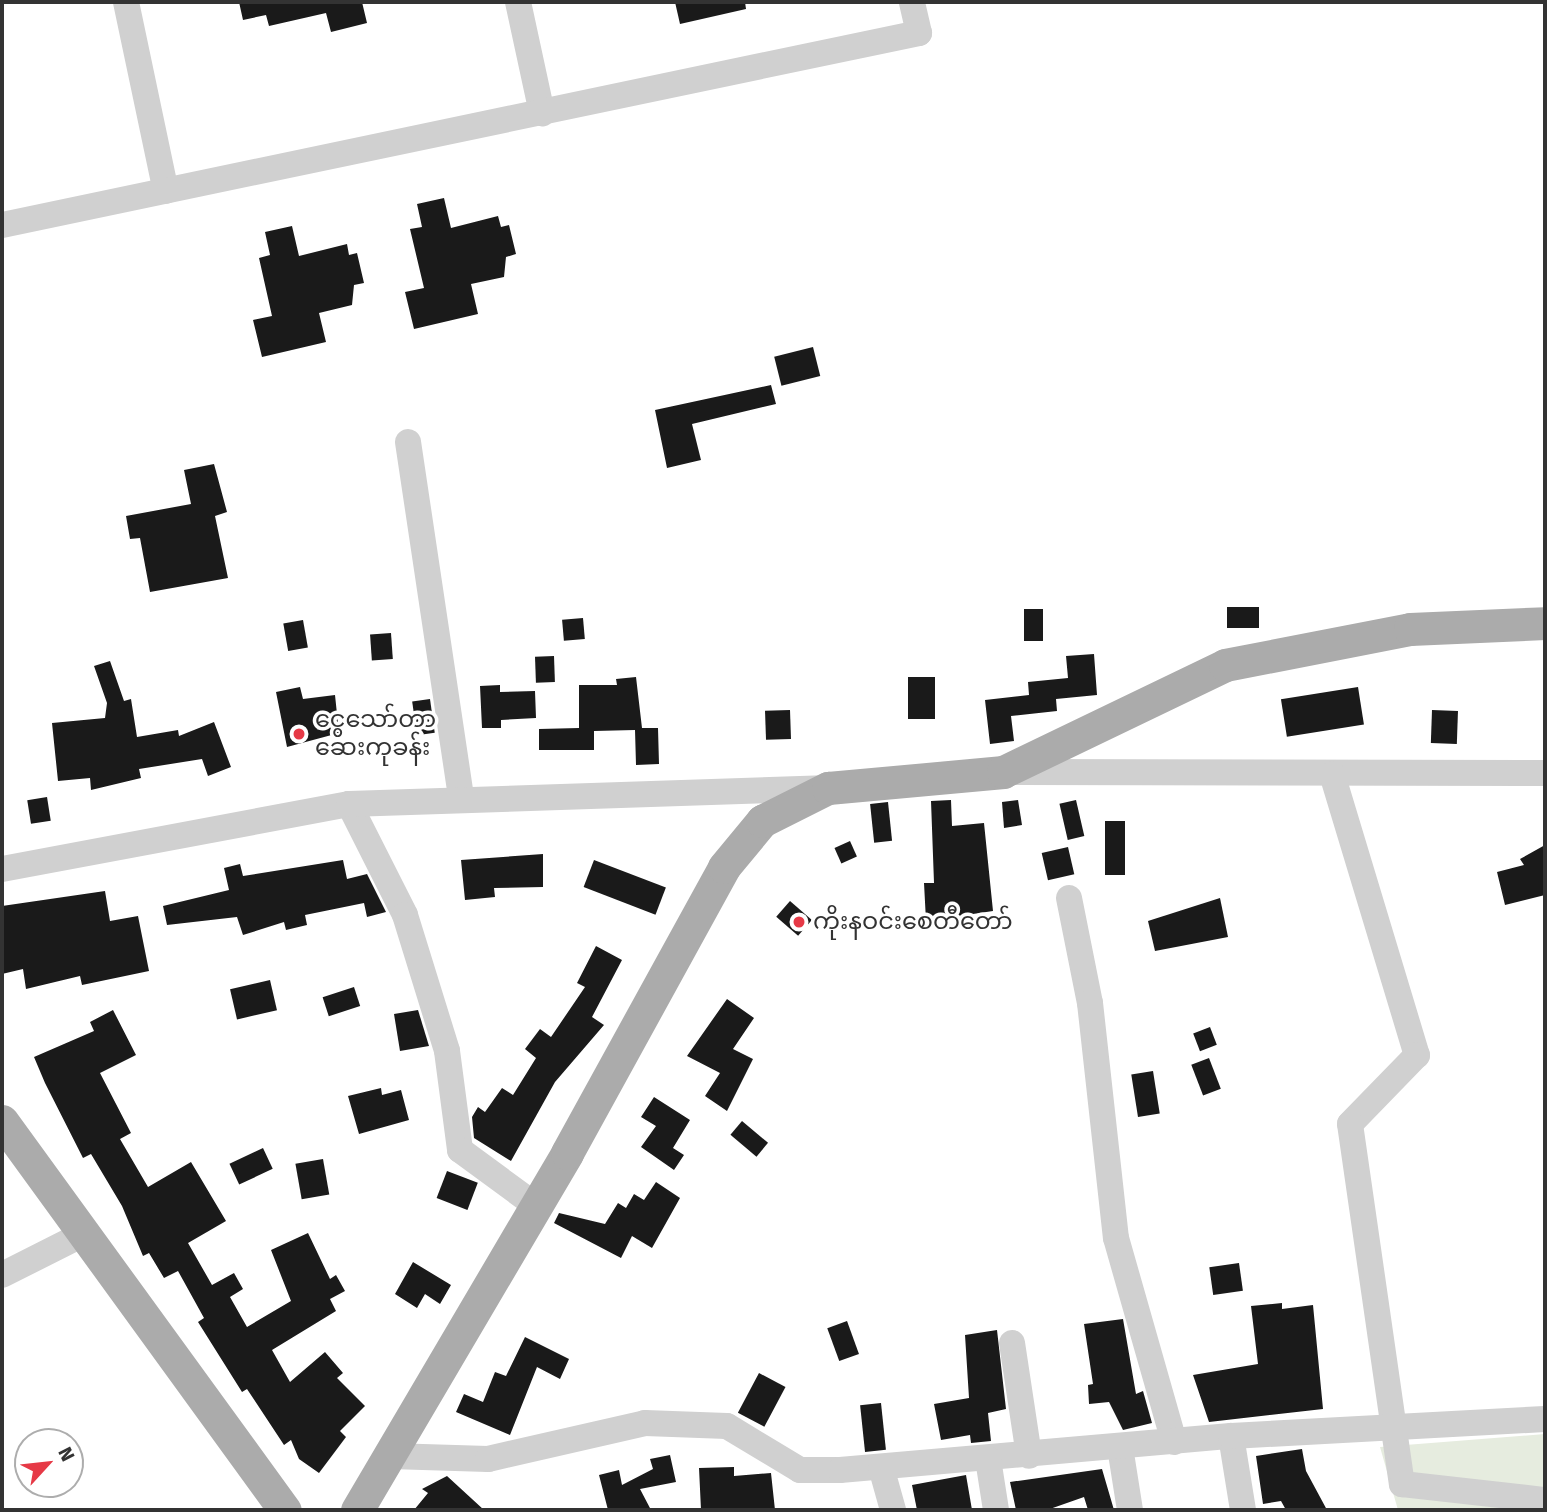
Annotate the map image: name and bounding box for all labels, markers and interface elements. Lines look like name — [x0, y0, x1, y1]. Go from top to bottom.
place label: ငွေသော်တာ ဆေးကုခန်း — [315, 706, 436, 762]
marker: ငွေသော်တာ ဆေးကုခန်း — [289, 724, 309, 744]
place label: ကိုးနဝင်းစေတီတော် — [813, 908, 1013, 936]
marker: ကိုးနဝင်းစေတီတော် — [791, 914, 807, 930]
north arrow — [14, 1428, 84, 1498]
text: N — [53, 1443, 79, 1465]

